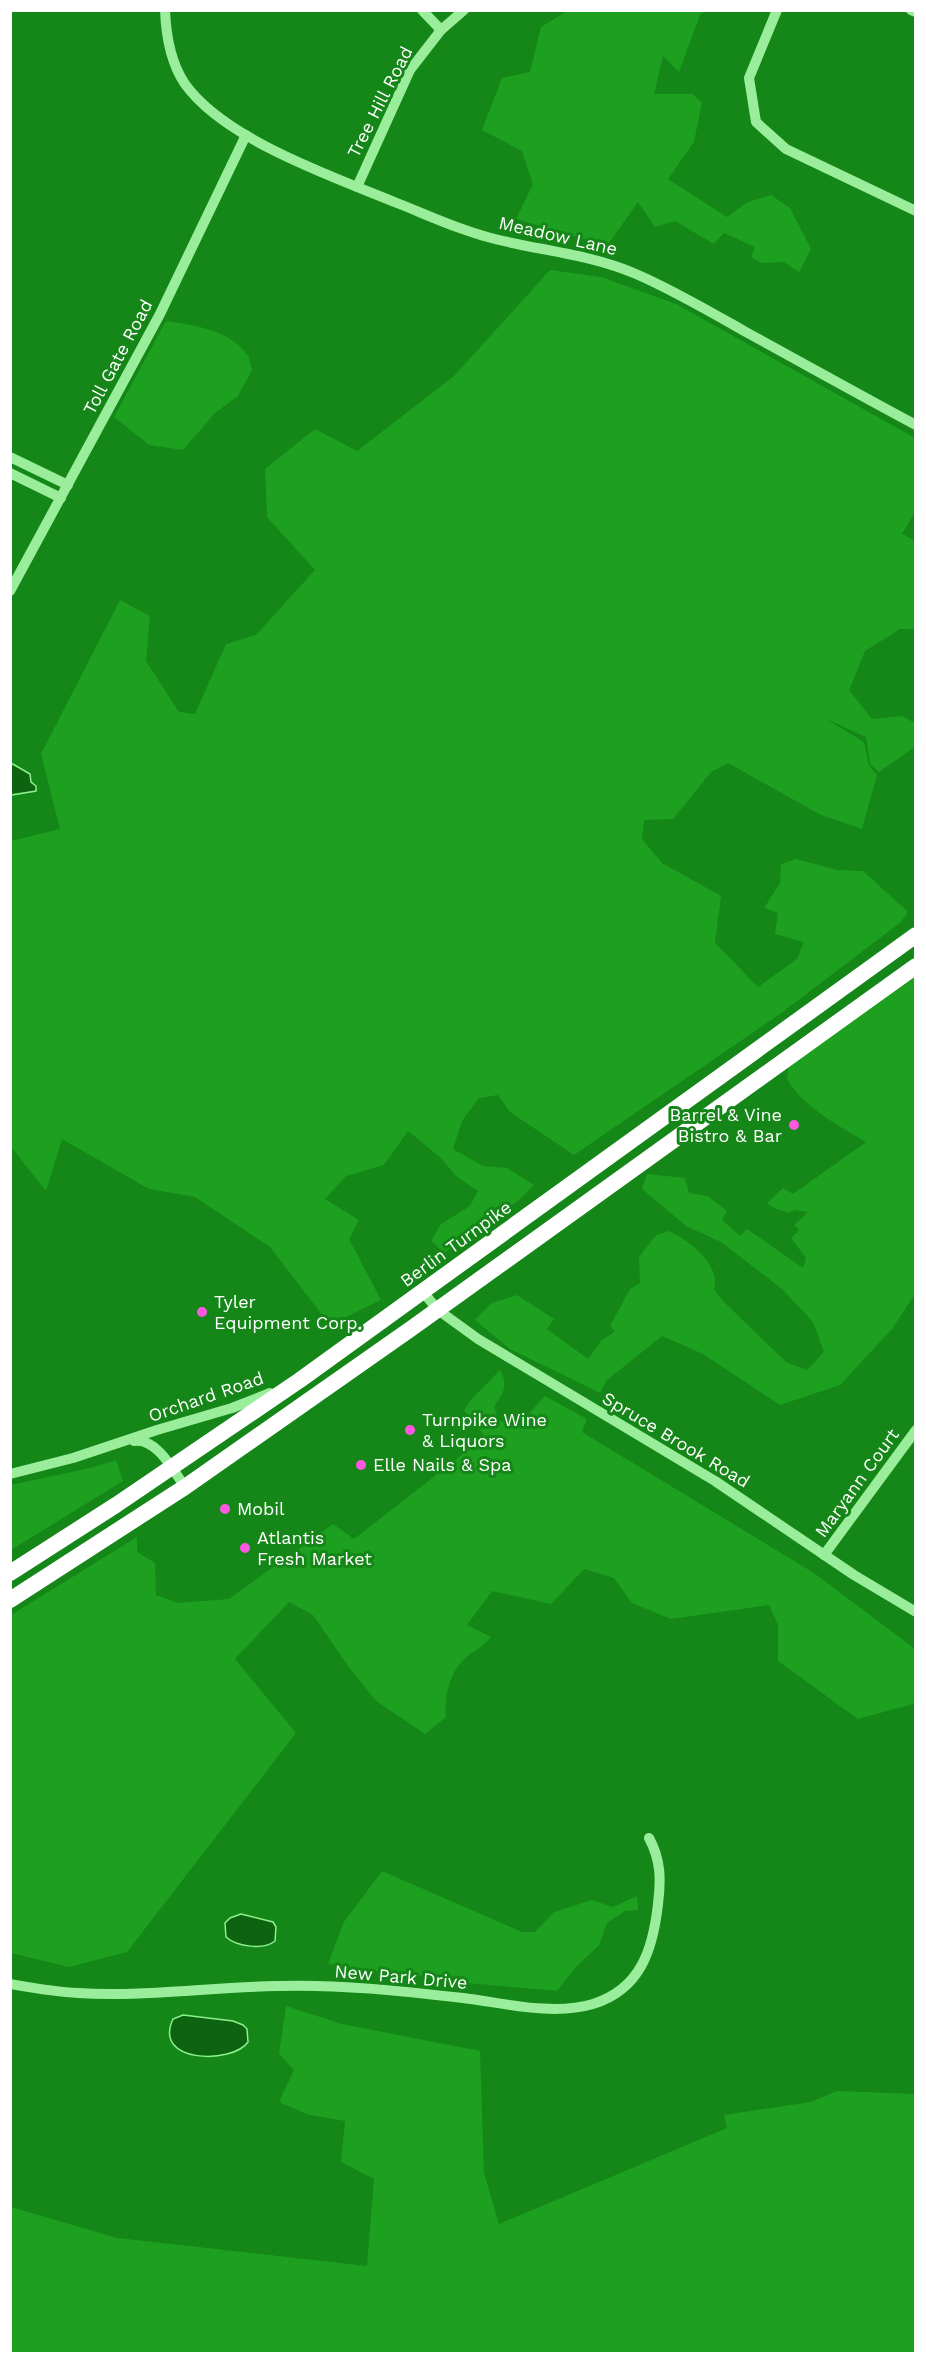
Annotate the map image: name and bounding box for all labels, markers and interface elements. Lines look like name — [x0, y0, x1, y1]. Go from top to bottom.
street label: Tree Hill Road — [342, 43, 417, 161]
street label: Meadow Lane — [497, 212, 619, 259]
street label: Toll Gate Road — [78, 296, 157, 418]
place label: Barrel & Vine Bistro & Bar — [670, 1104, 782, 1146]
marker: Barrel & Vine Bistro & Bar — [787, 1118, 801, 1132]
street label: Berlin Turnpike — [396, 1196, 515, 1291]
place label: Tyler Equipment Corp. — [214, 1291, 362, 1333]
marker: Tyler Equipment Corp. — [195, 1305, 209, 1319]
street label: Orchard Road — [146, 1367, 266, 1426]
street label: Spruce Brook Road — [599, 1387, 754, 1492]
place label: Turnpike Wine & Liquors — [422, 1409, 547, 1451]
marker: Turnpike Wine & Liquors — [403, 1423, 417, 1437]
street label: Maryann Court — [810, 1424, 903, 1541]
place label: Elle Nails & Spa — [373, 1454, 512, 1475]
marker: Elle Nails & Spa — [354, 1458, 368, 1472]
place label: Mobil — [237, 1498, 285, 1519]
marker: Mobil — [218, 1502, 232, 1516]
place label: Atlantis Fresh Market — [257, 1527, 372, 1569]
marker: Atlantis Fresh Market — [238, 1541, 252, 1555]
street label: New Park Drive — [334, 1960, 468, 1993]

